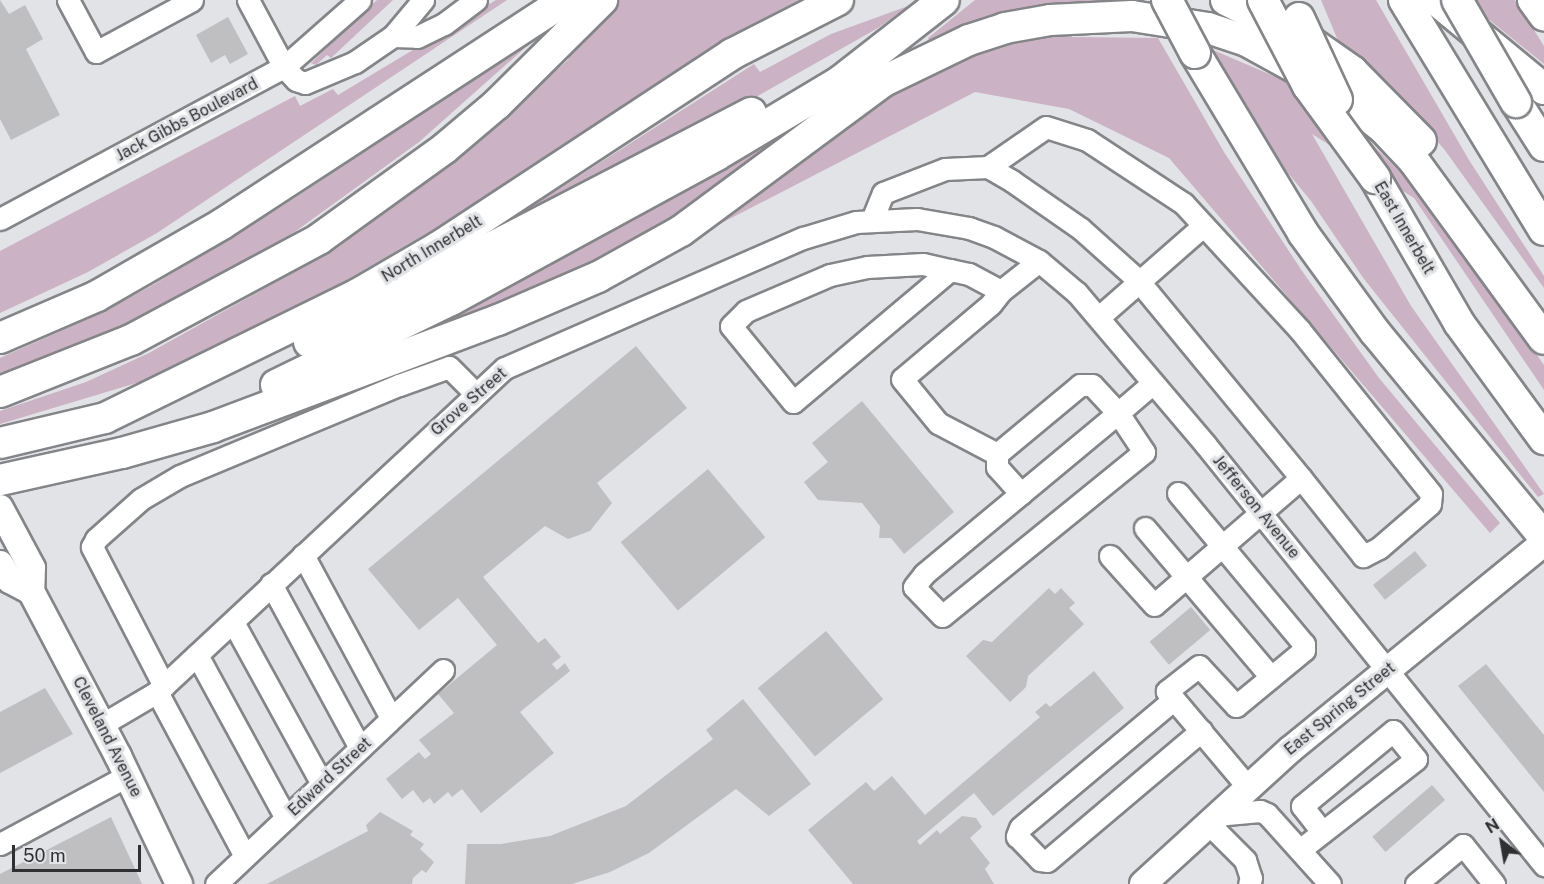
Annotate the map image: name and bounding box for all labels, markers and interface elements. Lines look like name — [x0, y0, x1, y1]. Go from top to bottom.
street label: Jack Gibbs Boulevard — [113, 74, 261, 166]
street label: East Innerbelt — [1370, 178, 1438, 278]
street label: North Innerbelt — [378, 211, 486, 287]
street label: Grove Street — [427, 364, 511, 440]
street label: Jefferson Avenue — [1208, 451, 1304, 563]
street label: East Spring Street — [1281, 658, 1399, 760]
street label: Cleveland Avenue — [68, 674, 146, 800]
street label: Edward Street — [284, 734, 376, 820]
north arrow — [1472, 812, 1532, 872]
text: N — [1482, 815, 1503, 838]
scale bar — [15, 833, 144, 871]
text: 50 m — [23, 845, 66, 866]

